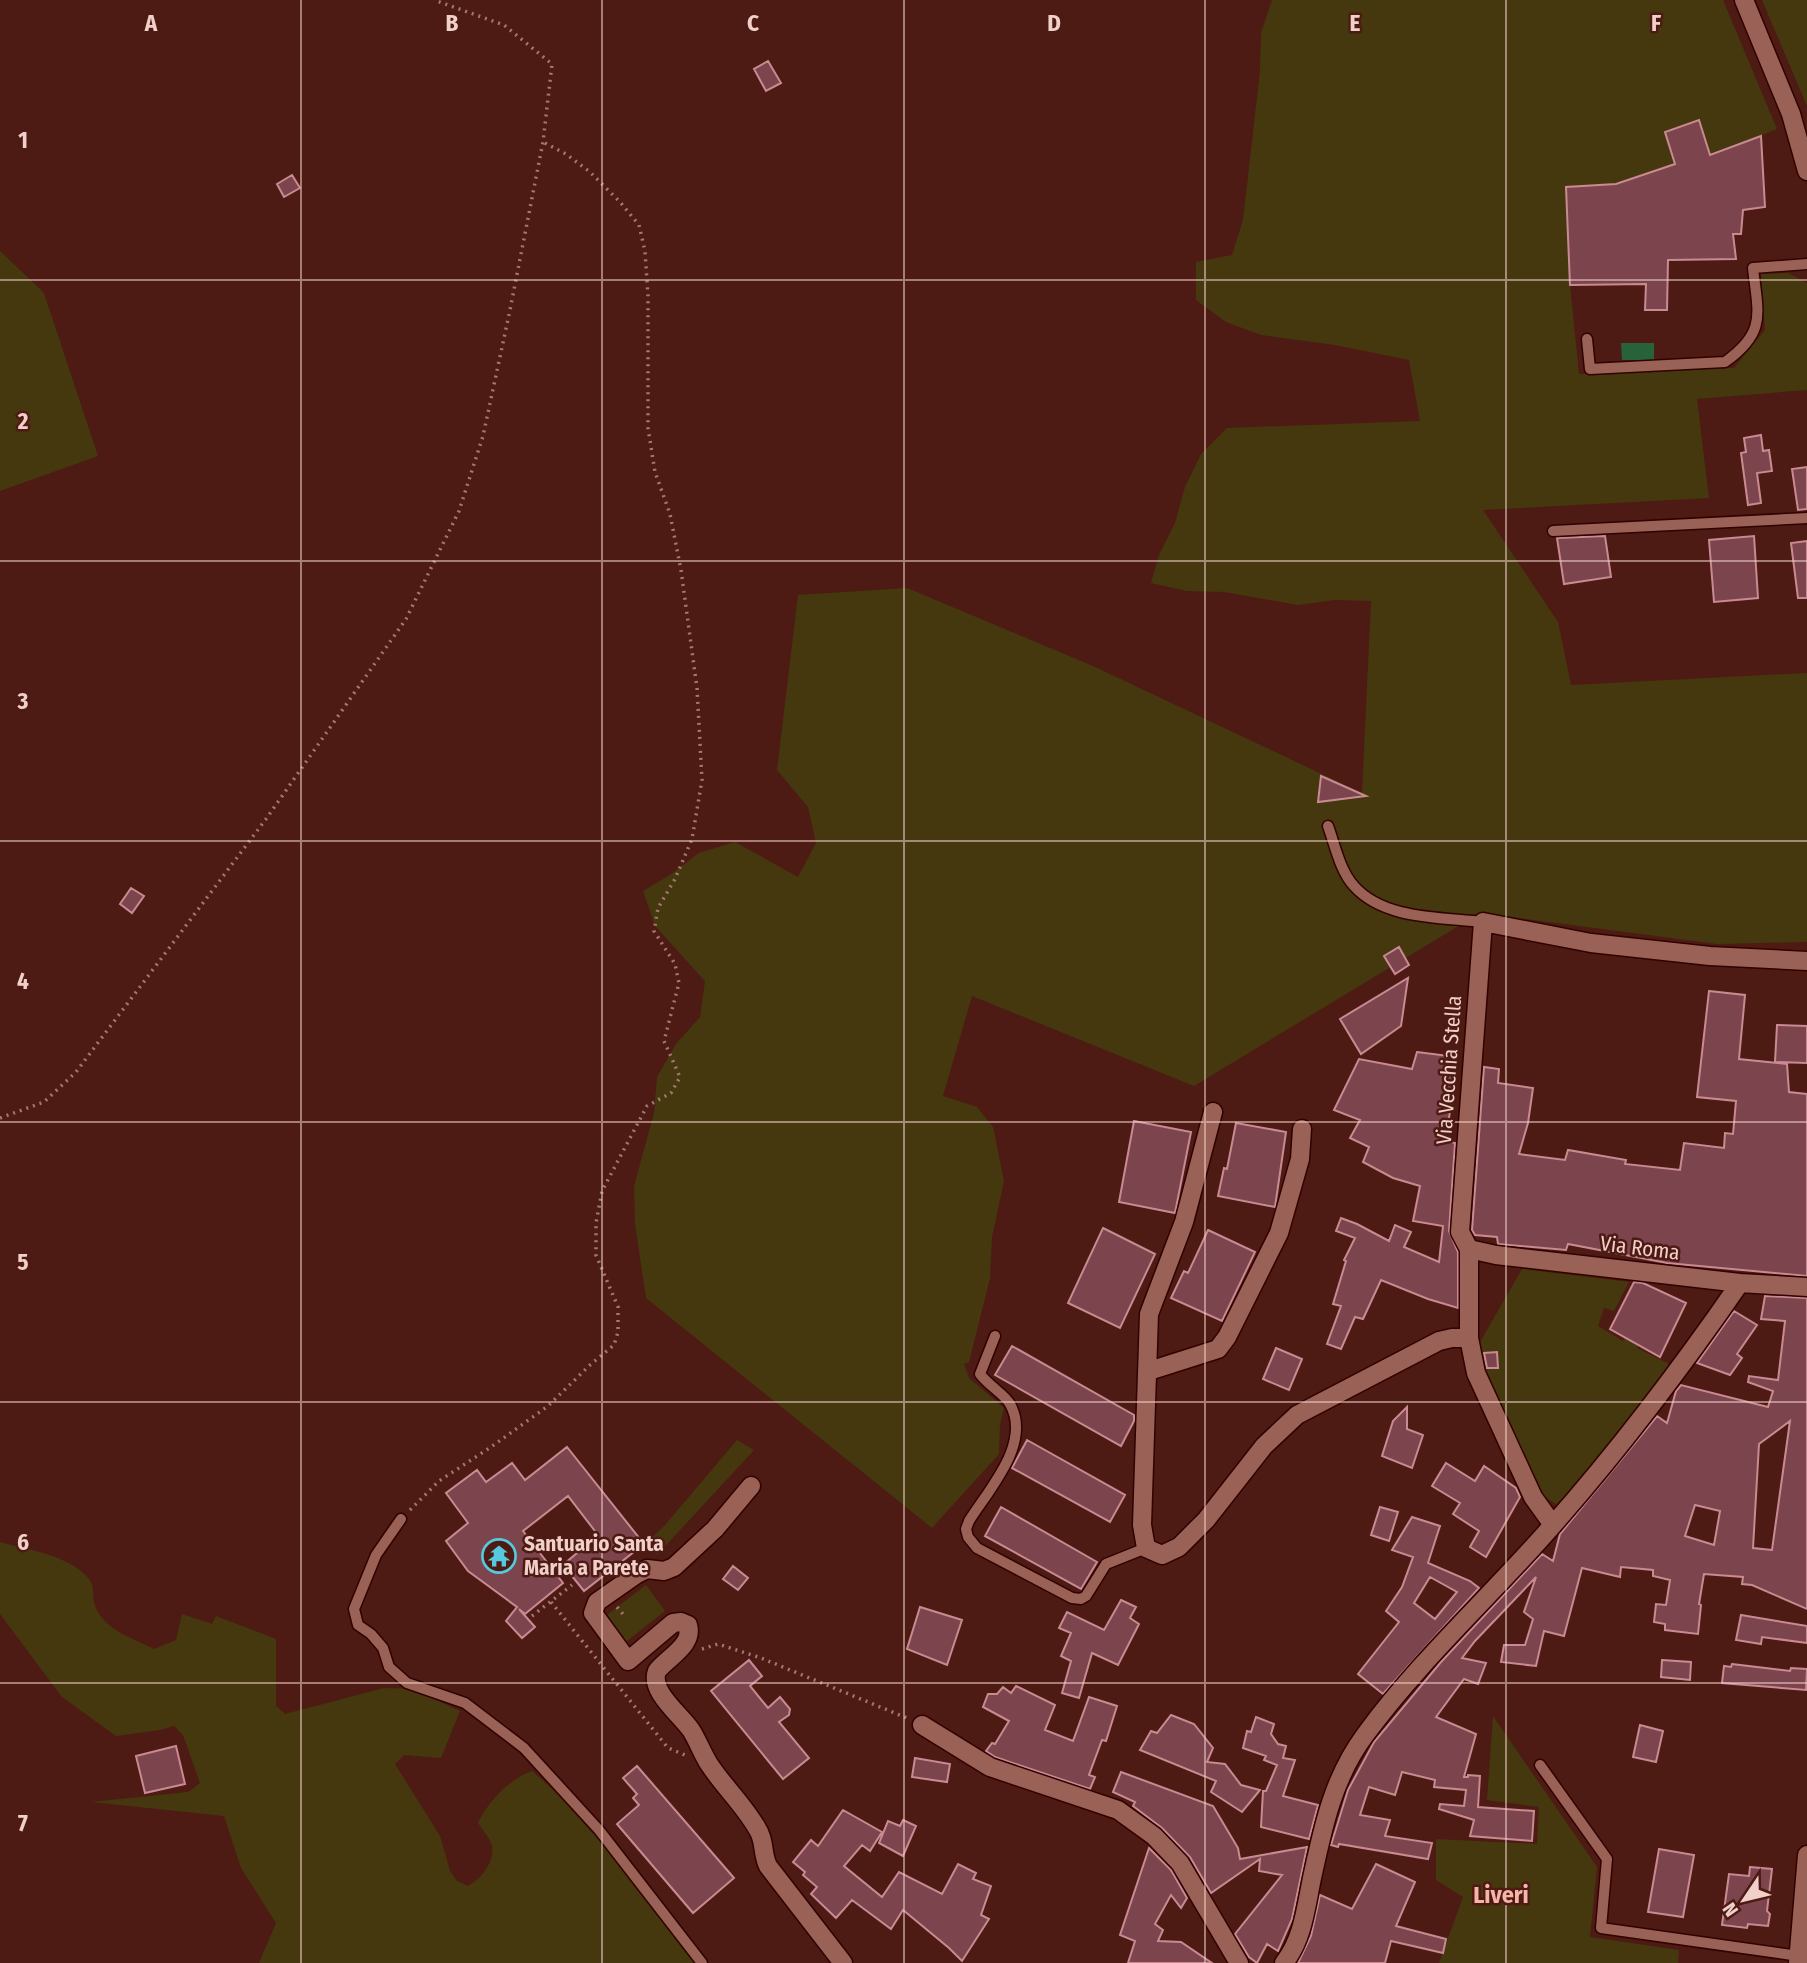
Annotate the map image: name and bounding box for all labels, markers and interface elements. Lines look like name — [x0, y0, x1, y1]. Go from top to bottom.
text: A — [144, 9, 158, 37]
text: B — [446, 9, 459, 37]
text: C — [747, 9, 759, 37]
text: D — [1047, 9, 1061, 37]
text: E — [1350, 9, 1361, 37]
text: F — [1651, 9, 1661, 37]
text: 1 — [18, 126, 28, 154]
text: 2 — [17, 407, 29, 435]
text: 3 — [17, 687, 29, 715]
text: 4 — [17, 967, 29, 995]
street label: Via Vecchia Stella — [1431, 995, 1467, 1145]
street label: Via Roma — [1599, 1230, 1681, 1266]
text: 5 — [17, 1248, 29, 1276]
text: 6 — [17, 1528, 29, 1556]
place label: Santuario Santa Maria a Parete — [524, 1531, 664, 1581]
temple icon: Santuario Santa Maria a Parete — [480, 1537, 518, 1575]
text: 7 — [18, 1809, 28, 1837]
north arrow — [1709, 1865, 1779, 1935]
district label: Liveri — [1473, 1881, 1529, 1909]
text: N — [1718, 1898, 1743, 1921]

